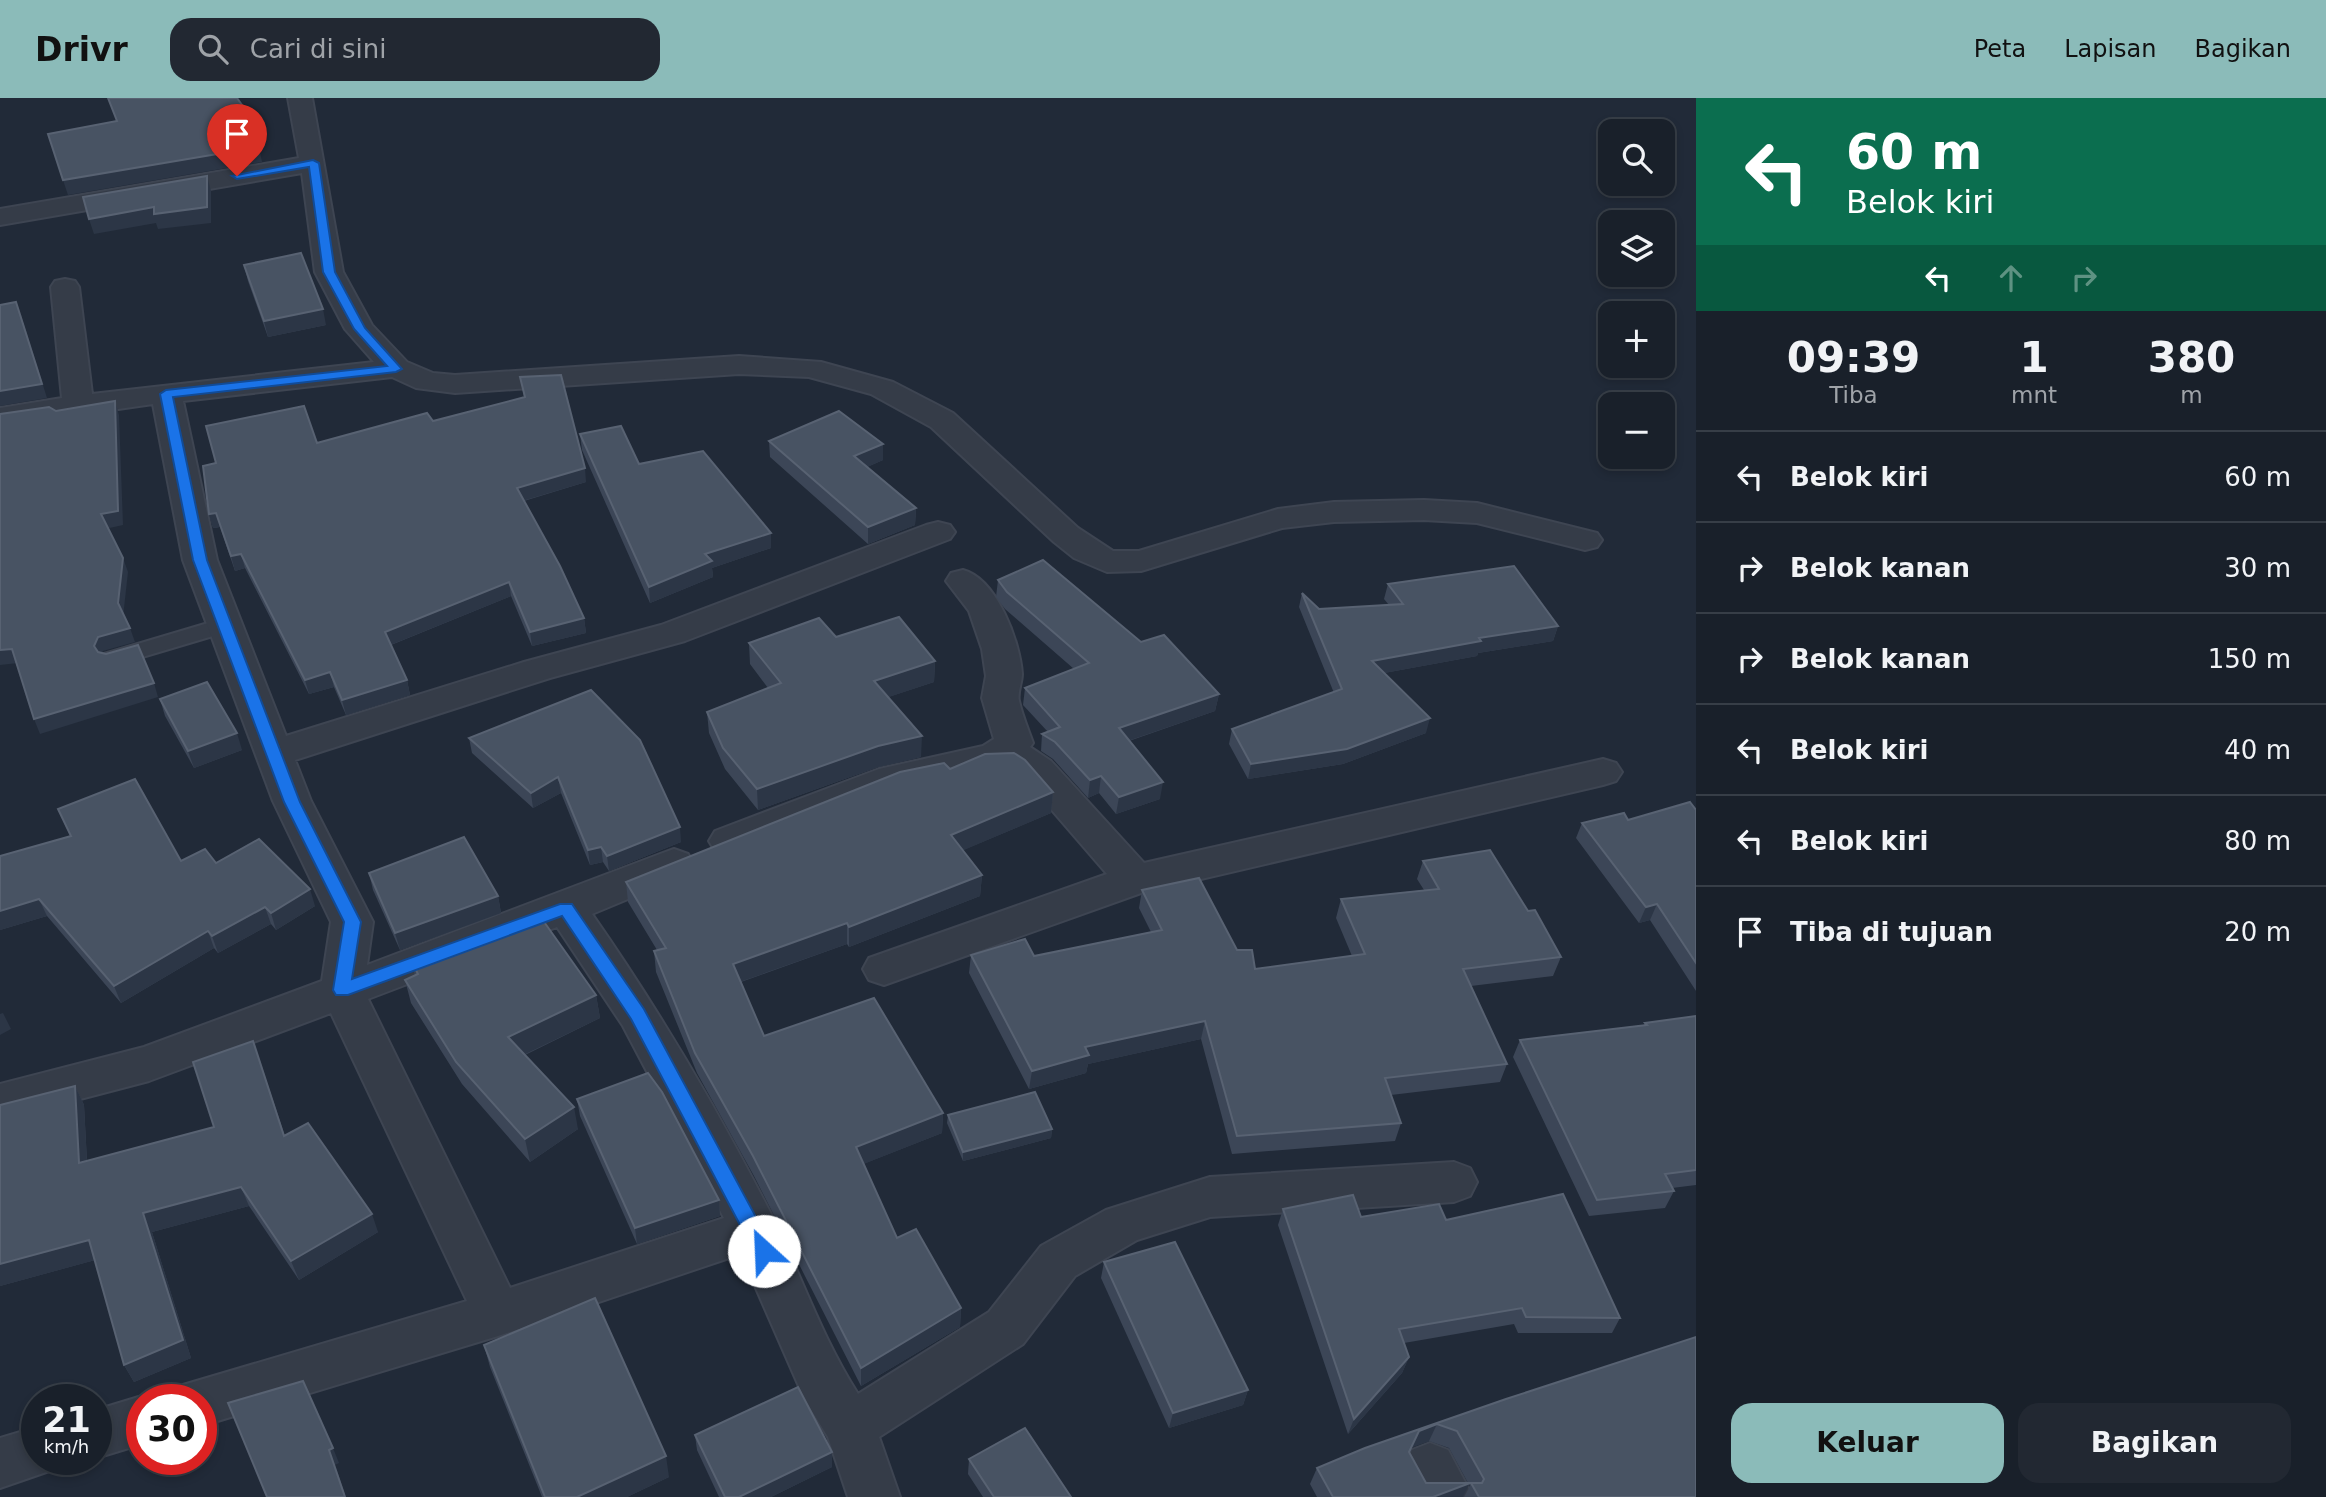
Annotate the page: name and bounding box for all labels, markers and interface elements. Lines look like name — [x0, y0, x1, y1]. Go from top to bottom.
search box — [170, 18, 660, 81]
text: Drivr — [35, 30, 128, 69]
icon: search — [194, 30, 232, 68]
text: Cari di sini — [250, 34, 387, 64]
text: Peta — [1974, 35, 2026, 63]
text: Lapisan — [2064, 35, 2157, 63]
text: Bagikan — [2195, 35, 2291, 63]
pin — [207, 104, 267, 176]
icon: arrive — [218, 115, 256, 153]
map controls — [1598, 119, 1675, 469]
button: search — [1598, 119, 1675, 196]
text: 60 m — [1846, 124, 1982, 181]
icon: left — [1731, 126, 1822, 217]
text: Belok kiri — [1846, 183, 1994, 221]
button: layers — [1598, 210, 1675, 287]
icon: left — [1919, 259, 1957, 297]
icon: ahead — [1992, 259, 2030, 297]
icon: right — [2065, 259, 2103, 297]
button: + — [1598, 301, 1675, 378]
text: 09:39 — [1787, 333, 1920, 382]
text: 1 — [2019, 333, 2049, 382]
text: 380 — [2148, 333, 2235, 382]
text: Tiba — [1829, 382, 1878, 408]
text: mnt — [2011, 382, 2057, 408]
text: m — [2180, 382, 2203, 408]
button: − — [1598, 392, 1675, 469]
icon: left — [1731, 458, 1769, 496]
text: Belok kiri — [1790, 462, 1929, 492]
text: 60 m — [2224, 462, 2291, 492]
icon: right — [1731, 549, 1769, 587]
text: Belok kanan — [1790, 553, 1970, 583]
text: 30 m — [2224, 553, 2291, 583]
icon: right — [1731, 640, 1769, 678]
text: Belok kanan — [1790, 644, 1970, 674]
text: 150 m — [2208, 644, 2291, 674]
icon: left — [1731, 731, 1769, 769]
text: Belok kiri — [1790, 735, 1929, 765]
text: 40 m — [2224, 735, 2291, 765]
icon: left — [1731, 822, 1769, 860]
text: Belok kiri — [1790, 826, 1929, 856]
text: 80 m — [2224, 826, 2291, 856]
icon: arrive — [1731, 913, 1769, 951]
text: Tiba di tujuan — [1790, 917, 1993, 947]
text: 20 m — [2224, 917, 2291, 947]
position arrow — [727, 1214, 801, 1288]
speed limit sign: 30 — [126, 1384, 217, 1475]
text: 21 — [42, 1400, 91, 1440]
button: Keluar — [1731, 1403, 2004, 1483]
button: Bagikan — [2018, 1403, 2291, 1483]
text: km/h — [44, 1436, 89, 1457]

